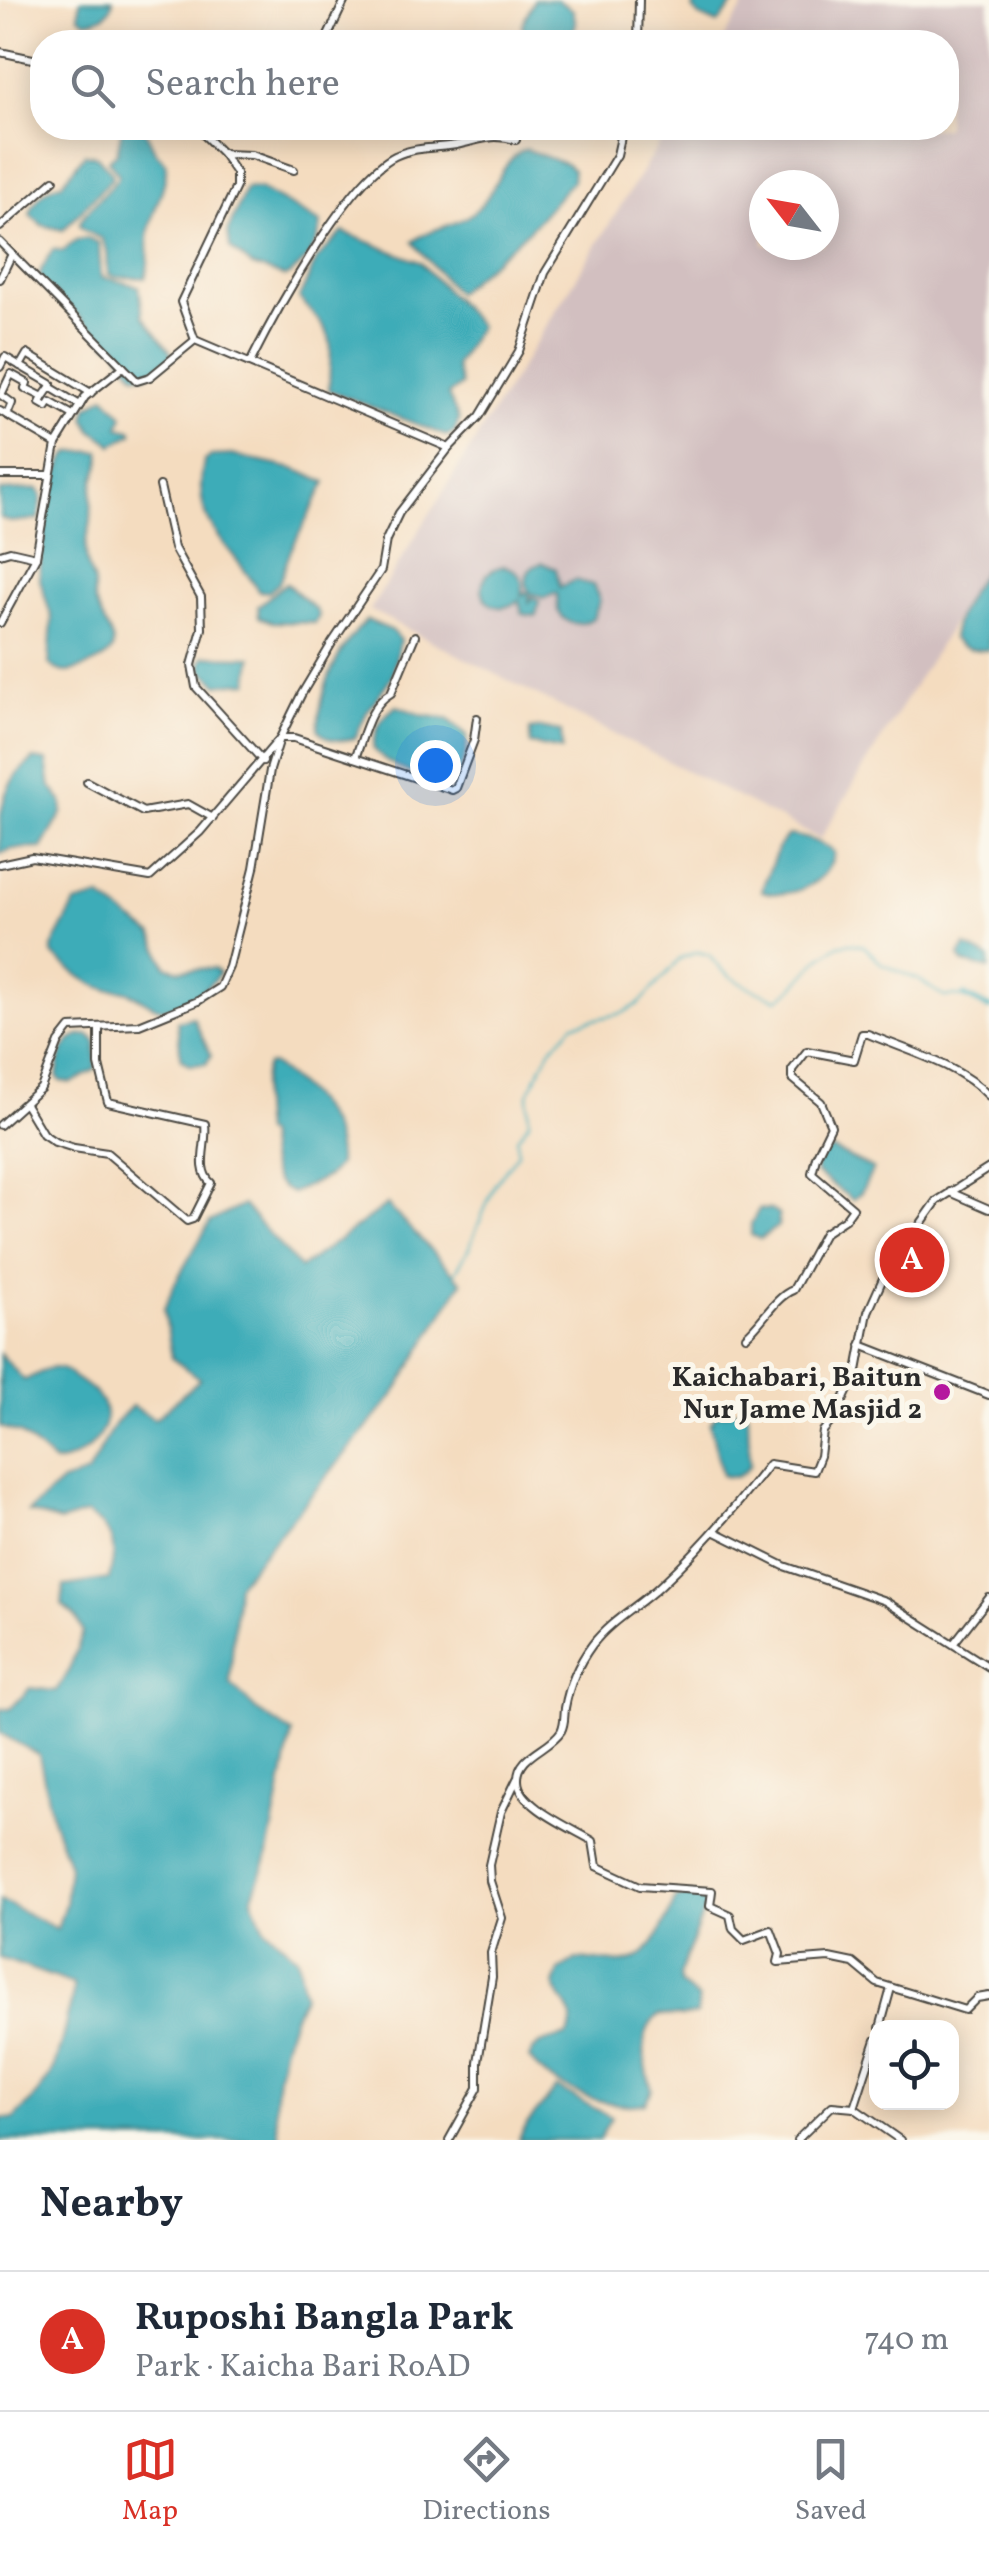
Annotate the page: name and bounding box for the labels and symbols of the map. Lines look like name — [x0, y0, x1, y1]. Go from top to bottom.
north arrow — [749, 170, 839, 260]
your location — [410, 740, 461, 791]
pin: A — [880, 1222, 944, 1298]
place label: Kaichabari, Baitun Nur Jame Masjid 2 — [672, 1359, 922, 1430]
marker: Kaichabari, Baitun Nur Jame Masjid 2 — [931, 1381, 953, 1403]

